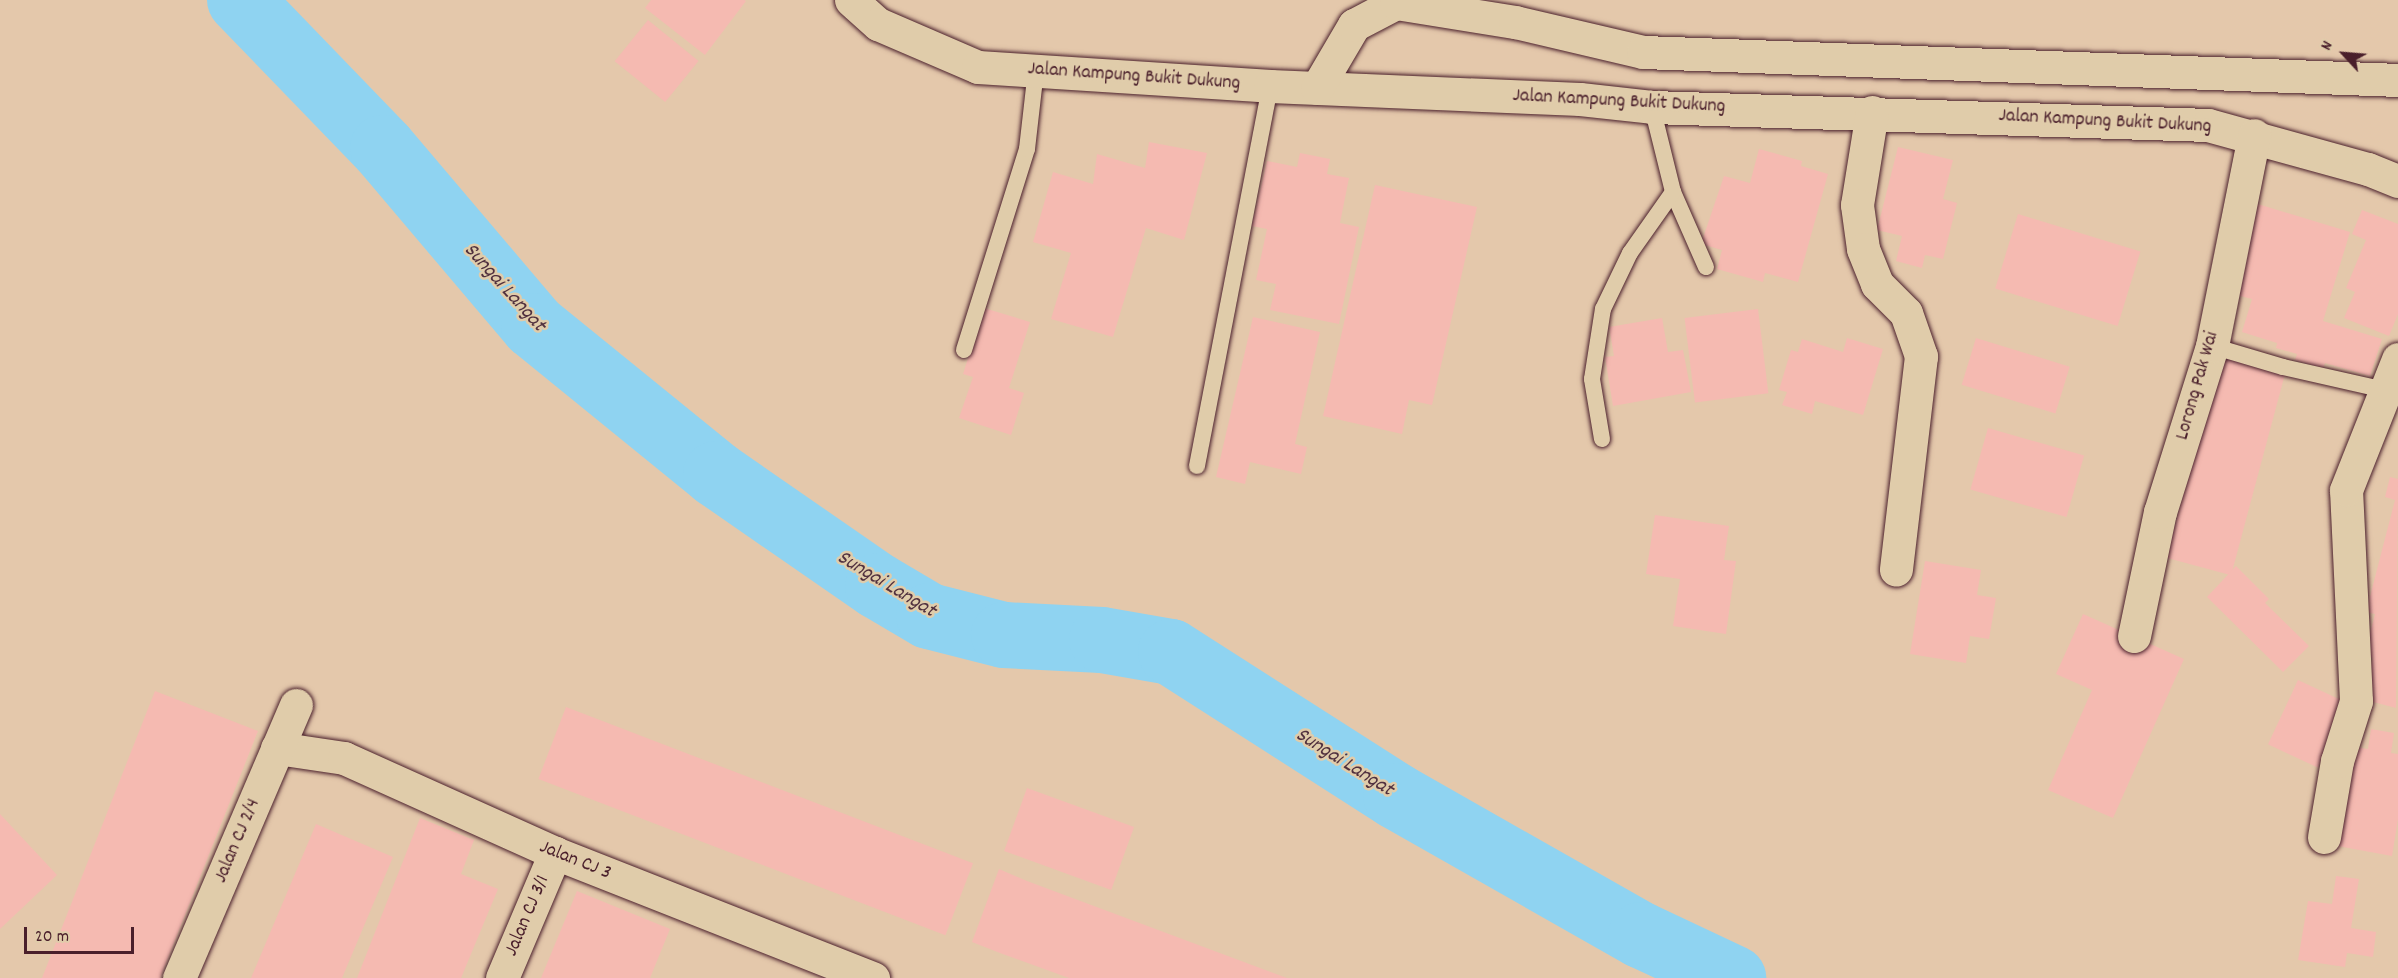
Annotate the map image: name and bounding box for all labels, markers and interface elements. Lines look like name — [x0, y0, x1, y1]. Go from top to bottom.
north arrow — [2314, 24, 2374, 84]
text: N — [2315, 37, 2339, 54]
street label: Jalan Kampung Bukit Dukung — [1027, 58, 1241, 96]
street label: Jalan Kampung Bukit Dukung — [1512, 84, 1726, 120]
street label: Jalan Kampung Bukit Dukung — [1998, 104, 2212, 140]
water label: Sungai Langat — [458, 238, 550, 338]
street label: Lorong Pak Wai — [2171, 329, 2225, 443]
water label: Sungai Langat — [832, 546, 940, 624]
water label: Sungai Langat — [1290, 723, 1398, 803]
street label: Jalan CJ 2/4 — [210, 795, 266, 887]
street label: Jalan CJ 3 — [536, 836, 614, 886]
street label: Jalan CJ 3/1 — [500, 872, 556, 960]
scale bar — [27, 915, 136, 953]
text: 20 m — [35, 925, 69, 950]

